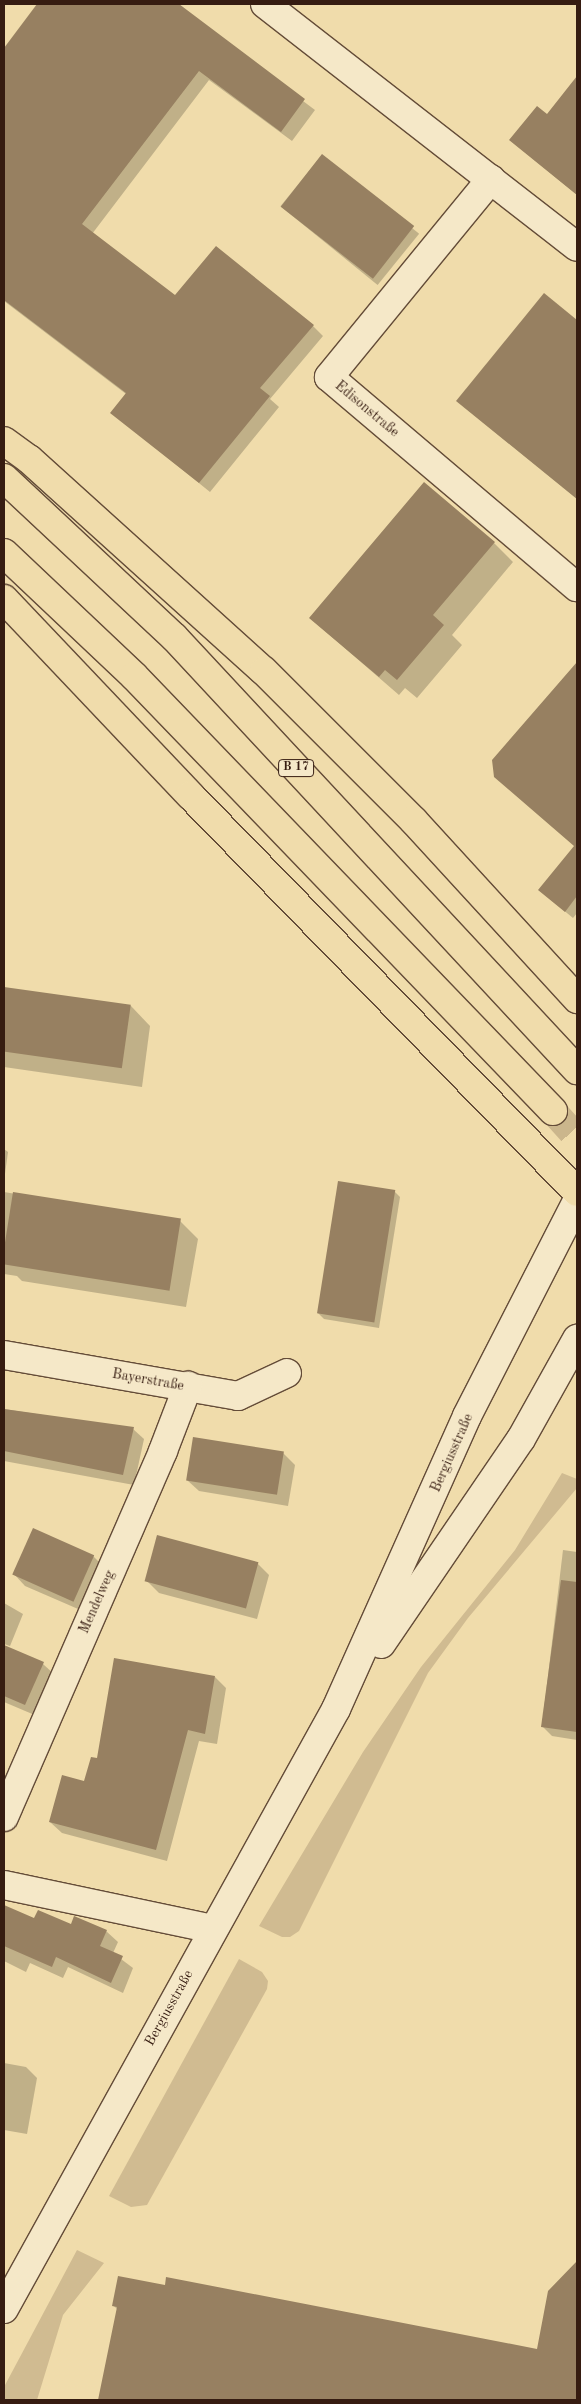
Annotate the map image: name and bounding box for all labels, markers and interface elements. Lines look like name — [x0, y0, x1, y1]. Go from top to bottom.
street label: Edisonstraße — [331, 377, 403, 441]
road number: B 17 — [277, 758, 315, 778]
street label: Bayerstraße — [111, 1365, 185, 1395]
street label: Bergiusstraße — [427, 1411, 477, 1495]
street label: Mendelweg — [76, 1568, 118, 1636]
street label: Bergiusstraße — [141, 1967, 197, 2049]

